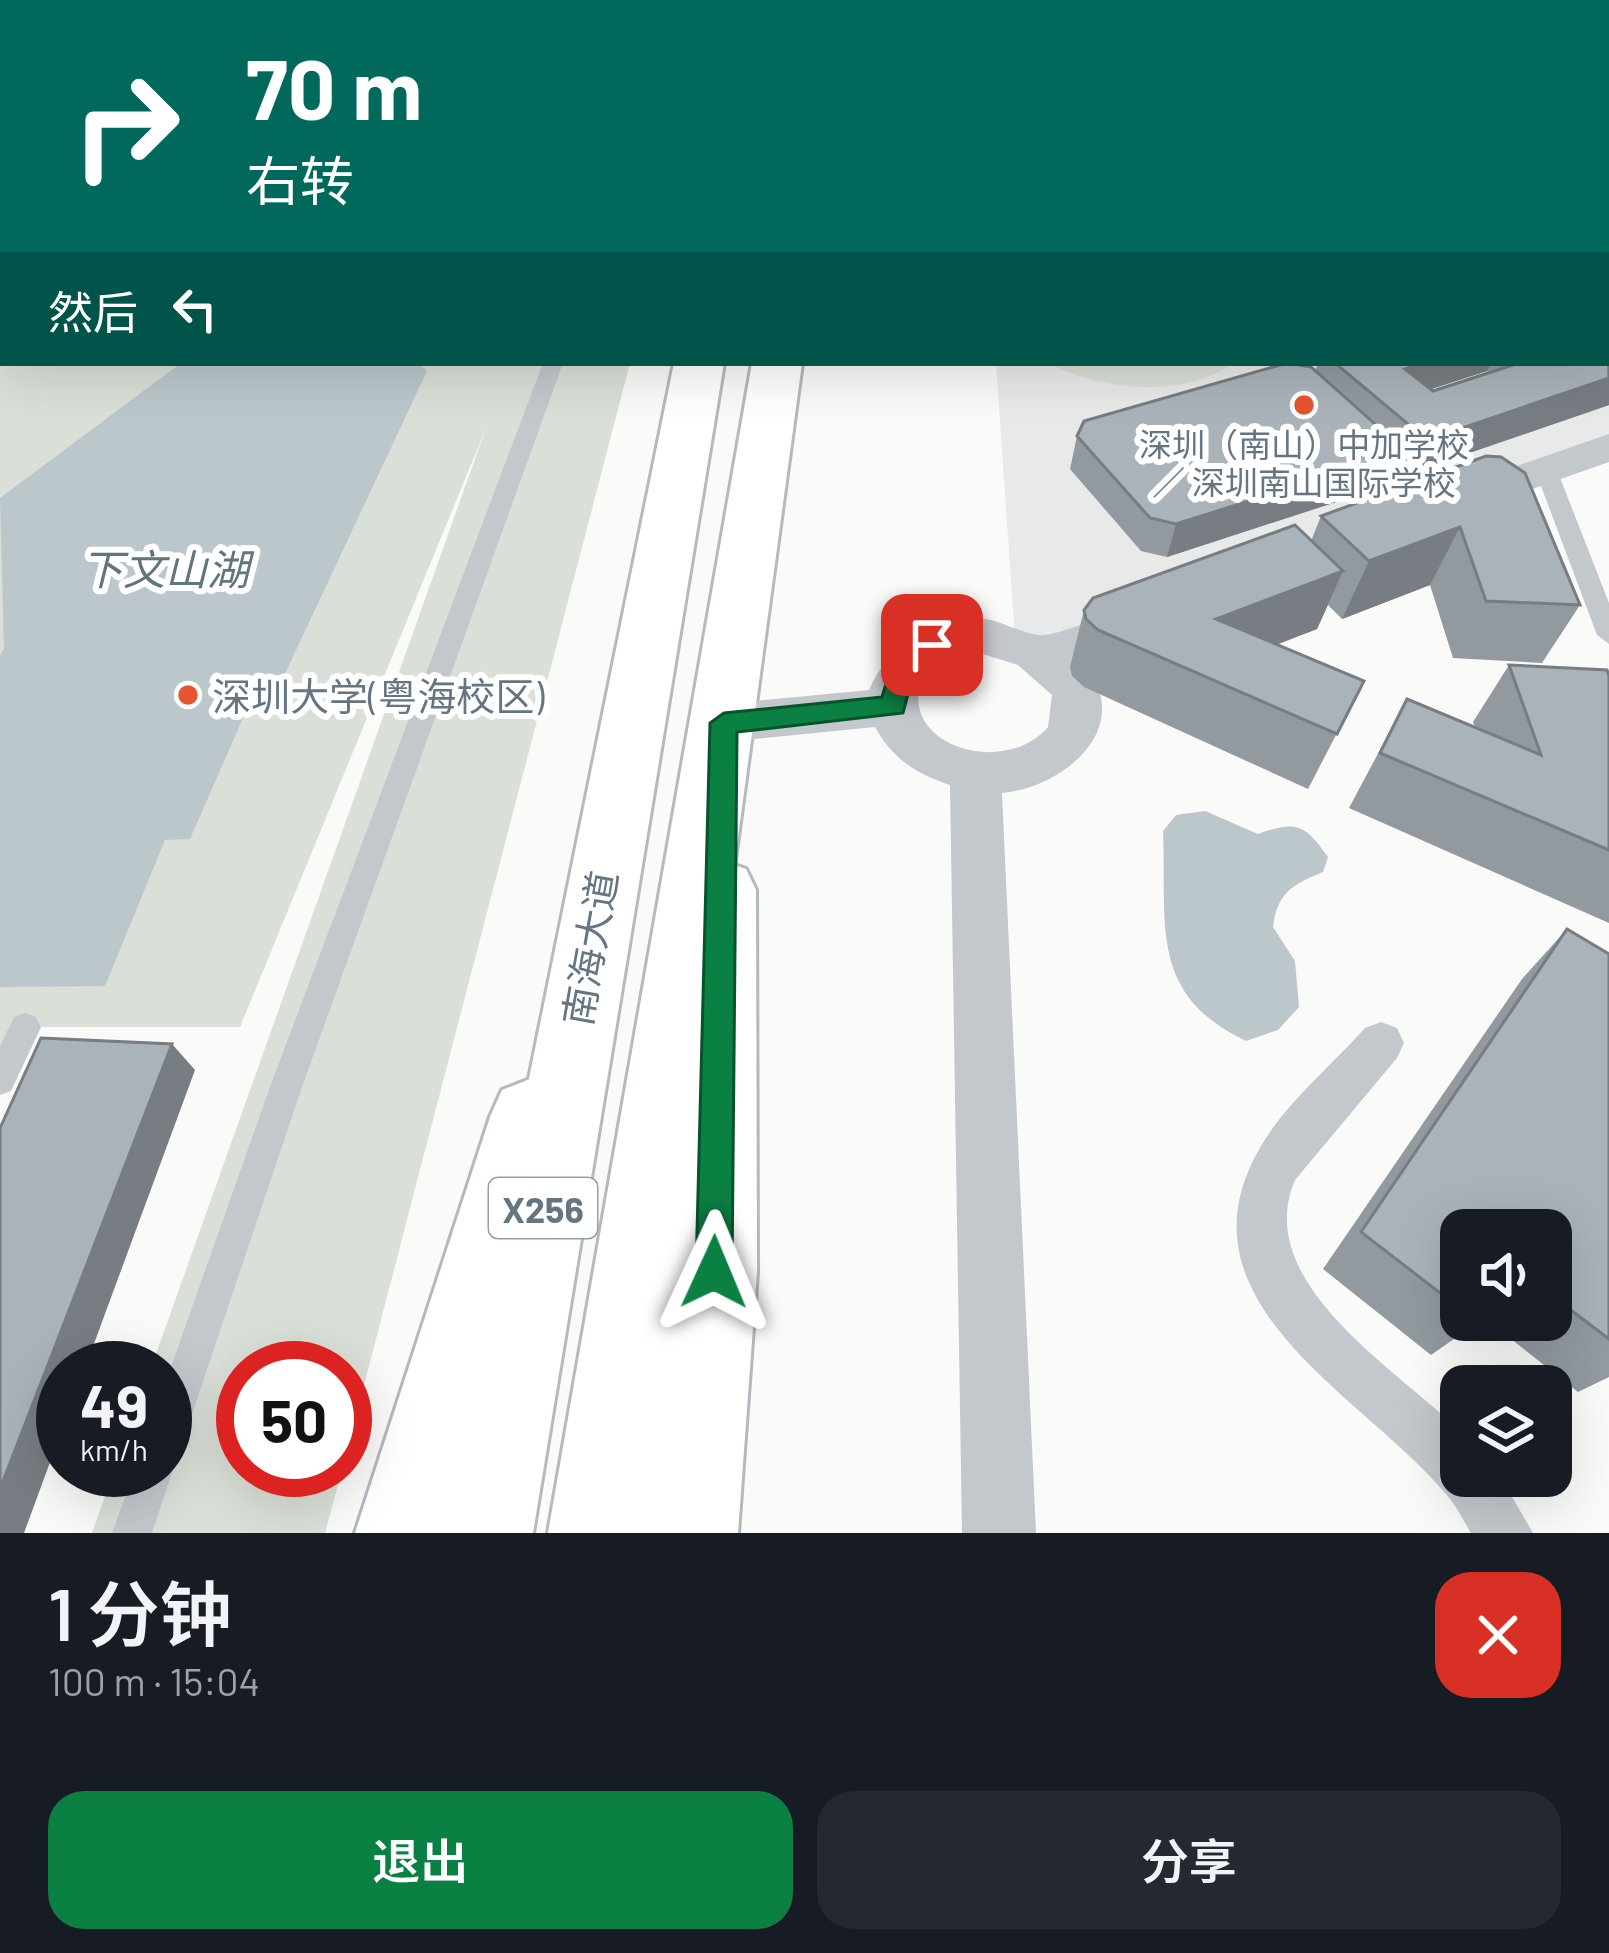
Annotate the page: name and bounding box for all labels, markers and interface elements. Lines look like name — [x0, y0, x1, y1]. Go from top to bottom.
text: 70 m — [246, 36, 422, 137]
icon: right — [48, 48, 204, 204]
text: 右转 — [246, 147, 354, 212]
icon: left — [162, 276, 228, 342]
text: 然后 — [48, 284, 138, 338]
marker: 深圳（南山）中加学校 ／ 深圳南山国际学校 — [1291, 392, 1317, 418]
place label: 深圳（南山）中加学校 ／ 深圳南山国际学校 — [1139, 424, 1469, 502]
water label: 下文山湖 — [81, 543, 255, 593]
pin — [881, 594, 983, 696]
icon: arrive — [899, 612, 965, 678]
place label: 深圳大学(粤海校区) — [212, 672, 545, 719]
marker: 深圳大学(粤海校区) — [175, 682, 201, 708]
street label: 南海大道 — [552, 867, 626, 1029]
road number: X256 — [489, 1178, 597, 1238]
position arrow — [651, 1209, 777, 1335]
map controls — [1440, 1209, 1572, 1497]
button: sound — [1440, 1209, 1572, 1341]
speed limit sign: 50 — [216, 1341, 372, 1497]
button: layers — [1440, 1365, 1572, 1497]
text: 49 — [80, 1368, 148, 1440]
text: km/h — [80, 1431, 148, 1467]
text: 1 分钟 — [48, 1569, 232, 1655]
button: close — [1435, 1572, 1561, 1698]
text: 100 m · 15:04 — [48, 1657, 260, 1704]
button: 退出 — [48, 1791, 793, 1929]
button: 分享 — [817, 1791, 1561, 1929]

